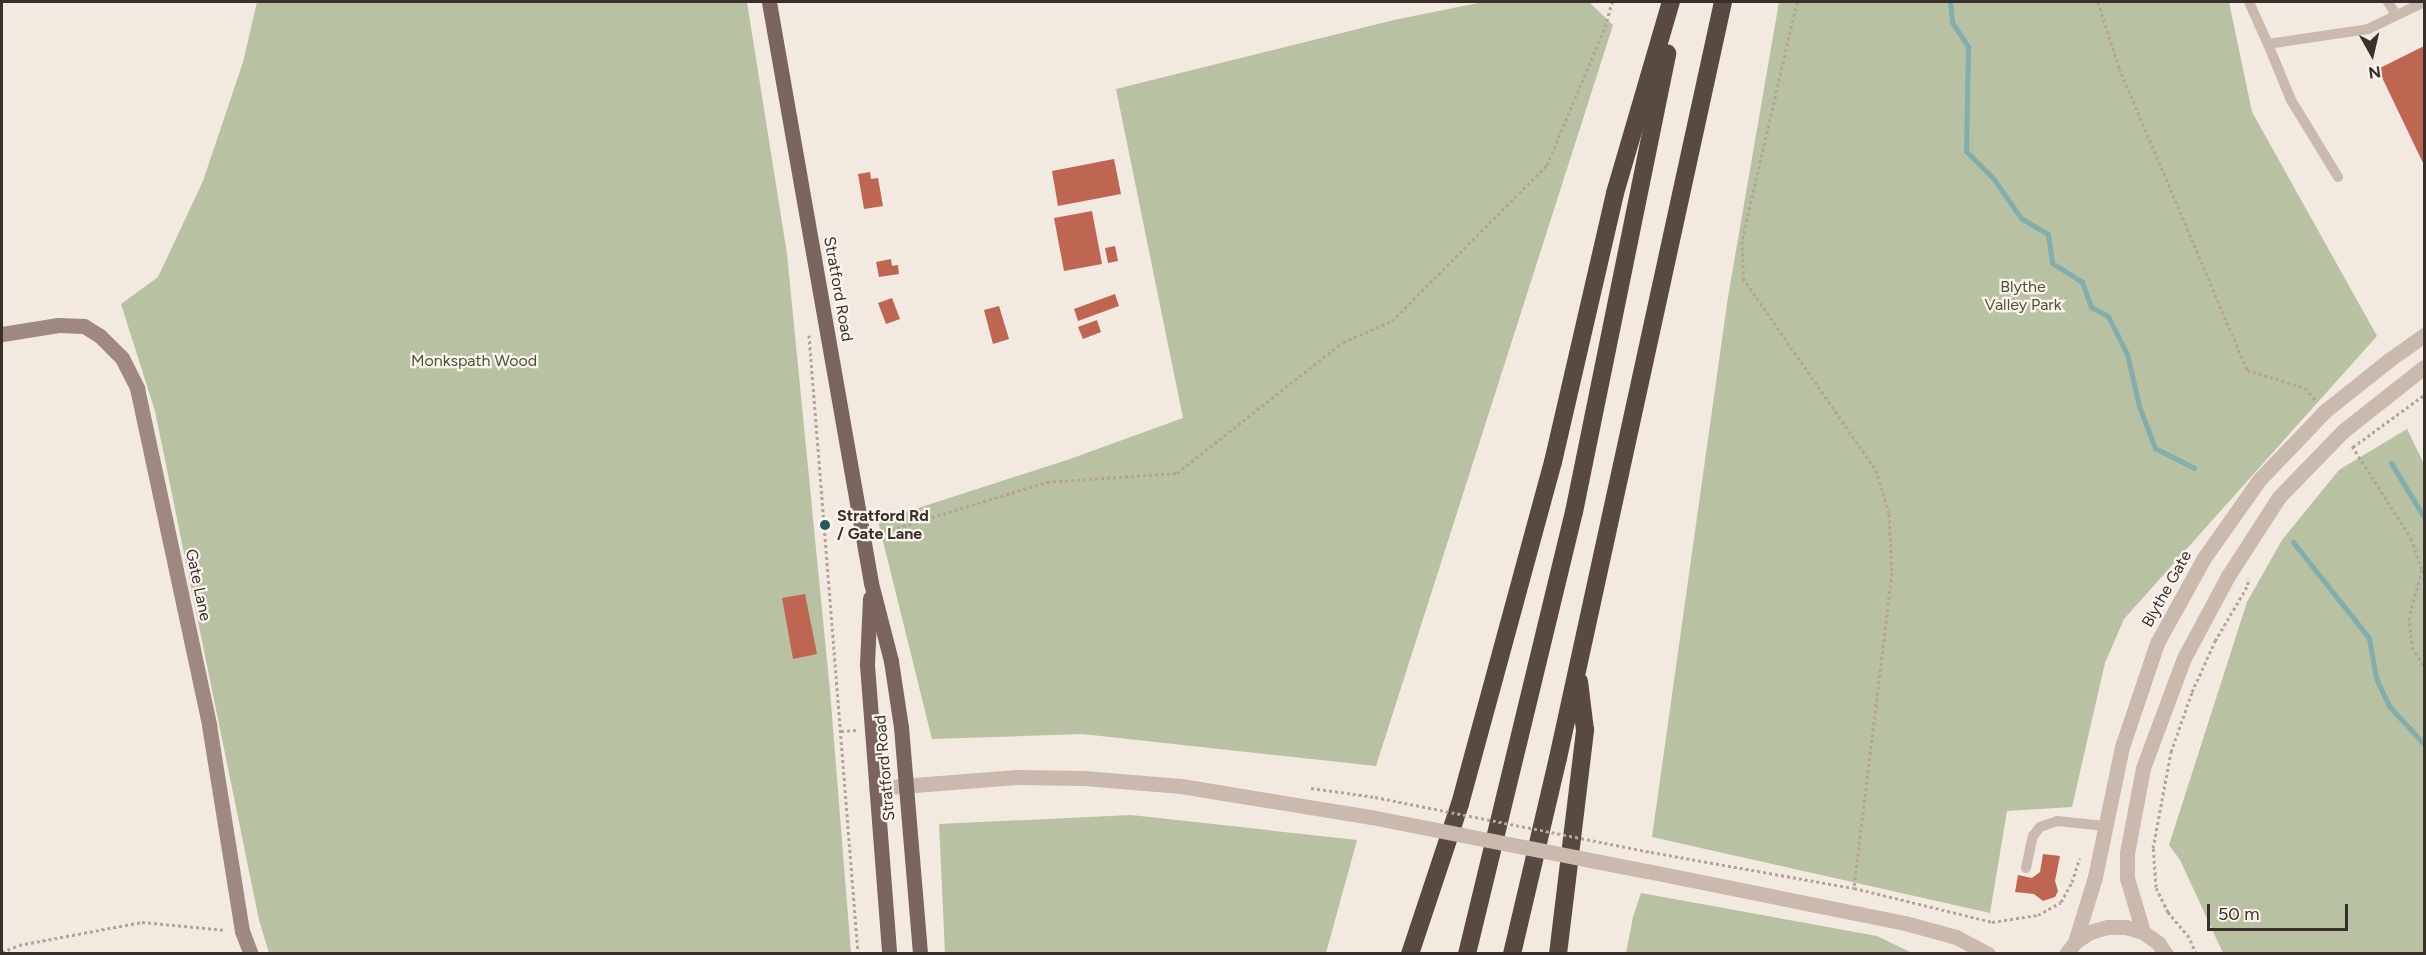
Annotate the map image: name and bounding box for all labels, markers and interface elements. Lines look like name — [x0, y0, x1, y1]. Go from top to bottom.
north arrow — [2342, 24, 2402, 84]
text: N — [2367, 62, 2382, 83]
street label: Stratford Road — [819, 235, 857, 343]
park label: Blythe Valley Park — [1985, 277, 2061, 315]
park label: Monkspath Wood — [411, 351, 537, 371]
place label: Stratford Rd / Gate Lane — [837, 506, 929, 544]
marker: Stratford Rd / Gate Lane — [818, 518, 832, 532]
street label: Gate Lane — [181, 547, 215, 623]
street label: Blythe Gate — [2138, 547, 2196, 631]
street label: Stratford Road — [871, 714, 899, 822]
scale bar — [2210, 892, 2351, 930]
text: 50 m — [2218, 903, 2260, 925]

